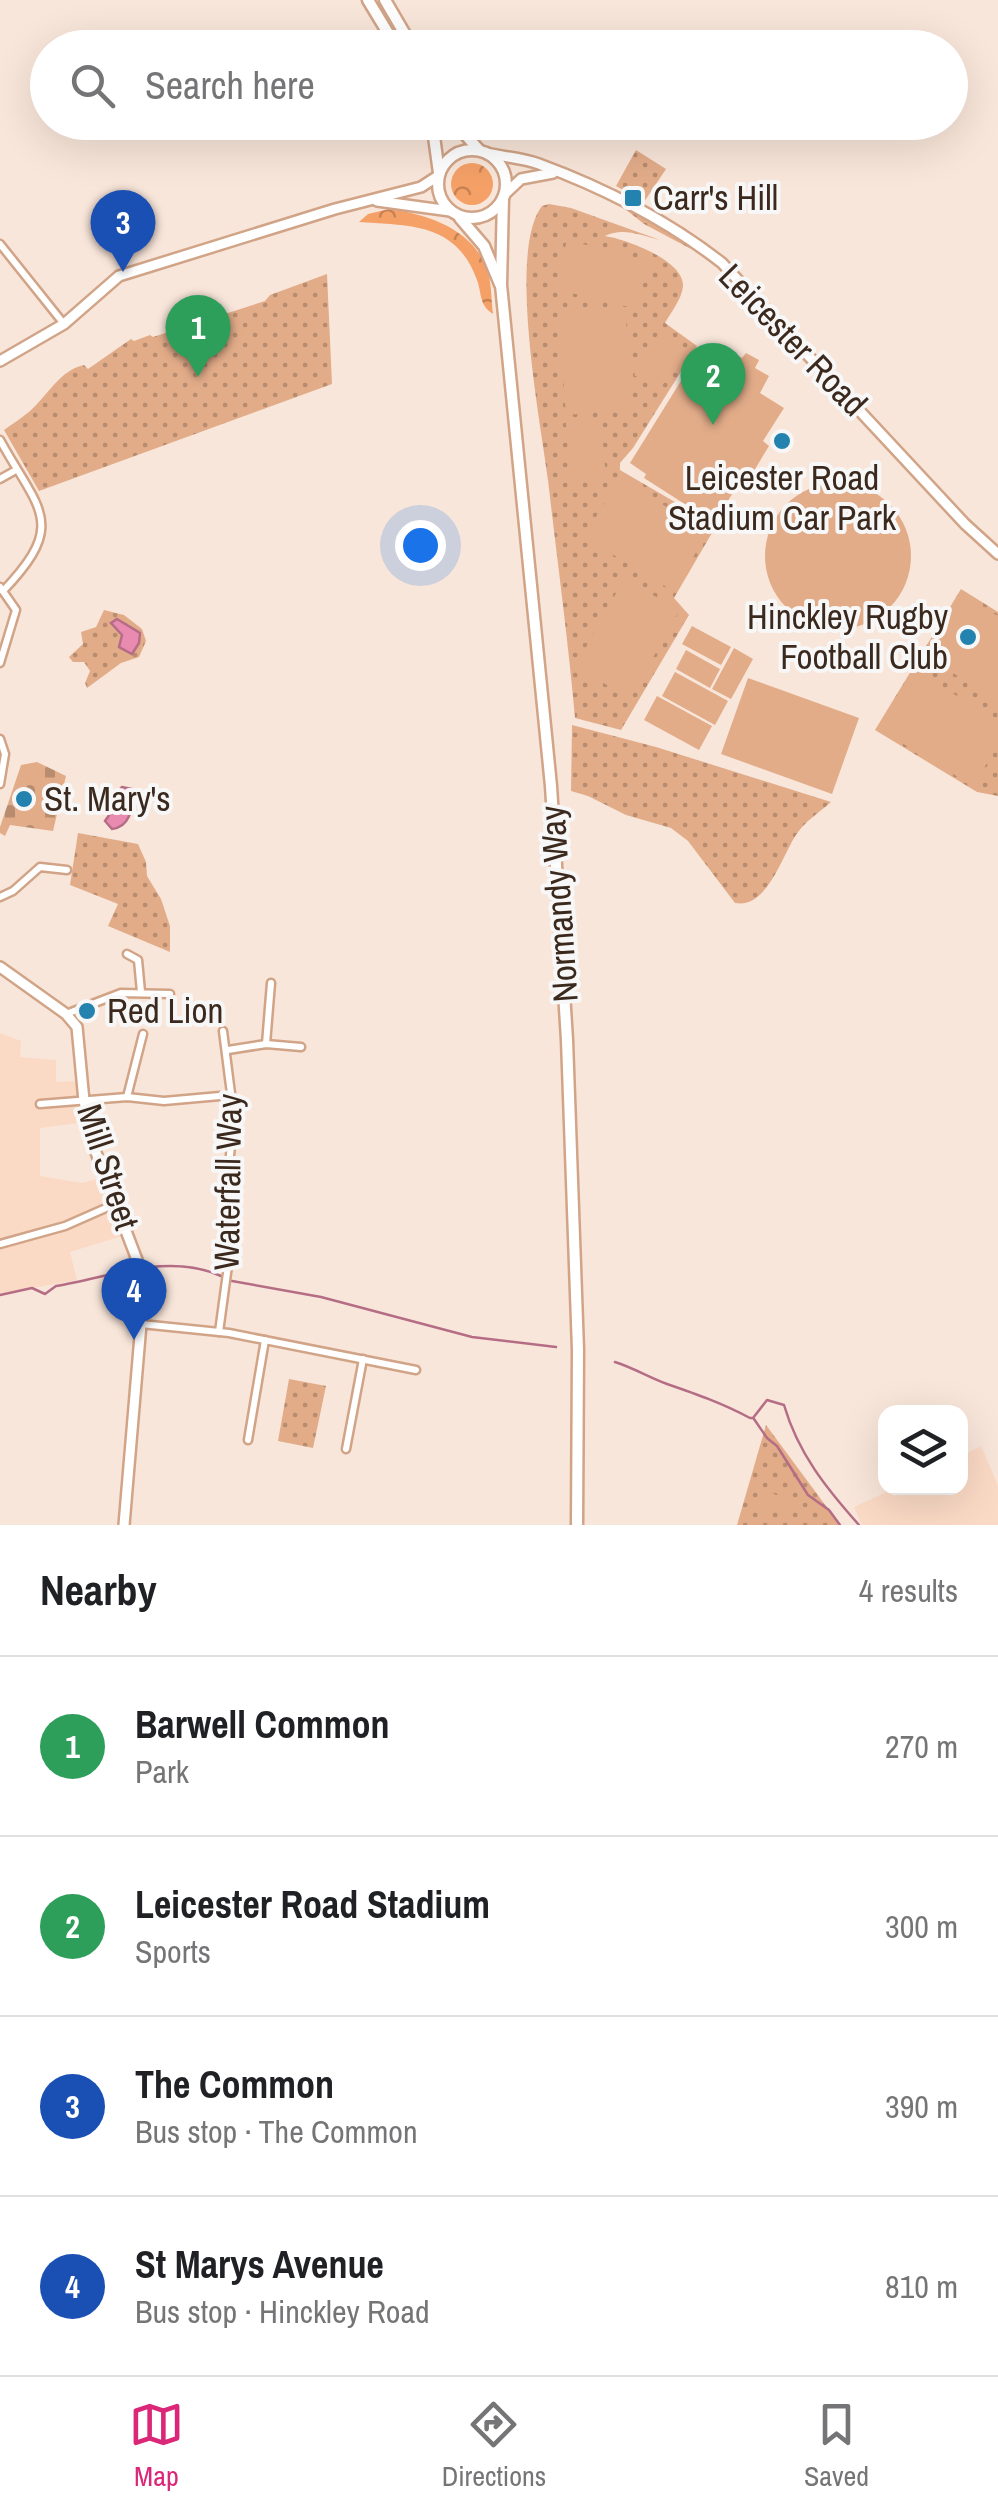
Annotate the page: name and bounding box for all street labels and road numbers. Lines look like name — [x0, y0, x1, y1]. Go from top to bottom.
street label: Leicester Road — [709, 253, 878, 426]
street label: Normandy Way — [528, 804, 589, 1004]
street label: Waterfall Way — [202, 1093, 253, 1271]
street label: Mill Street — [66, 1098, 151, 1236]

